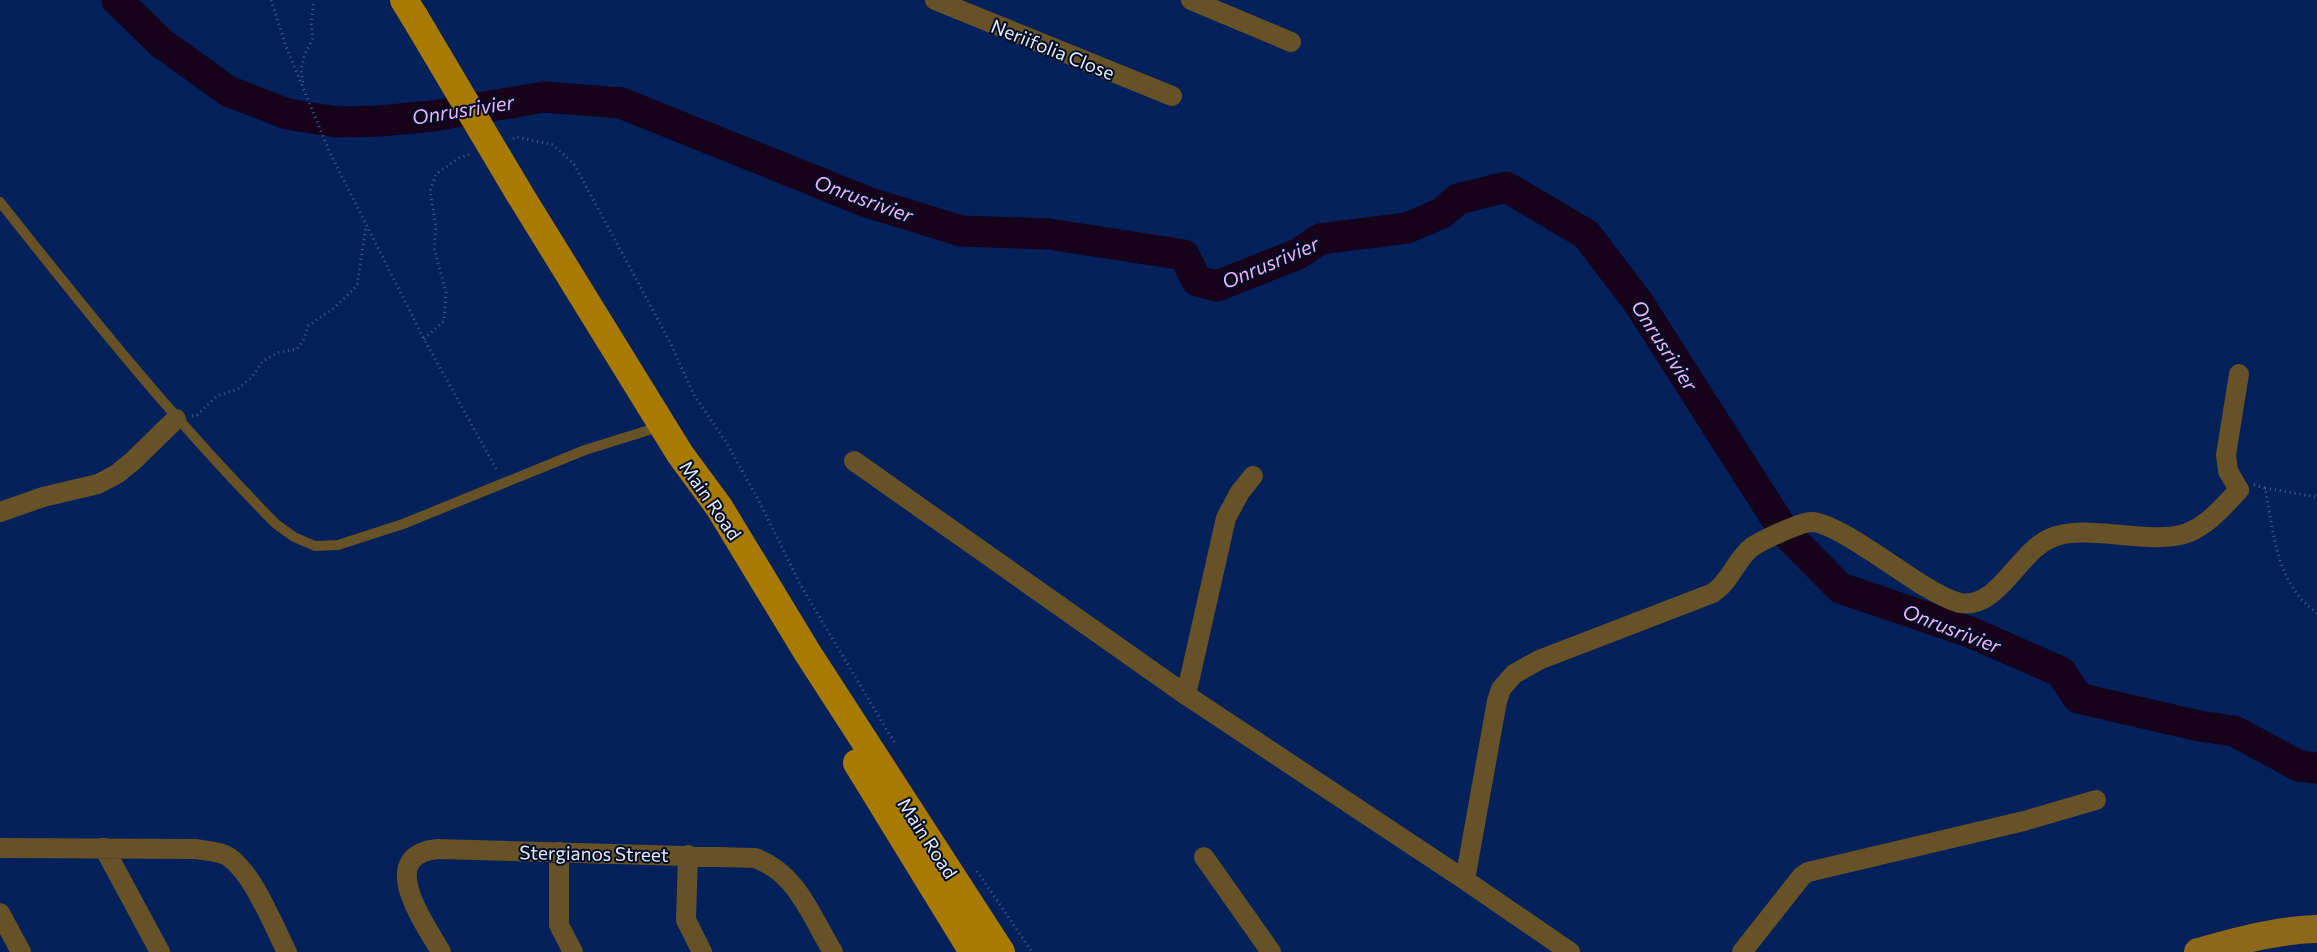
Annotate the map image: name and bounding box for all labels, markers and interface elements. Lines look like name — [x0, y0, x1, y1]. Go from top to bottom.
street label: Neriifolia Close — [988, 14, 1118, 84]
water label: Onrusrivier — [410, 89, 517, 129]
water label: Onrusrivier — [811, 169, 918, 227]
water label: Onrusrivier — [1218, 230, 1323, 293]
water label: Onrusrivier — [1627, 295, 1704, 396]
street label: Main Road — [675, 456, 747, 544]
water label: Onrusrivier — [1900, 598, 2005, 658]
street label: Main Road — [893, 793, 963, 883]
street label: Stergianos Street — [519, 840, 669, 866]

